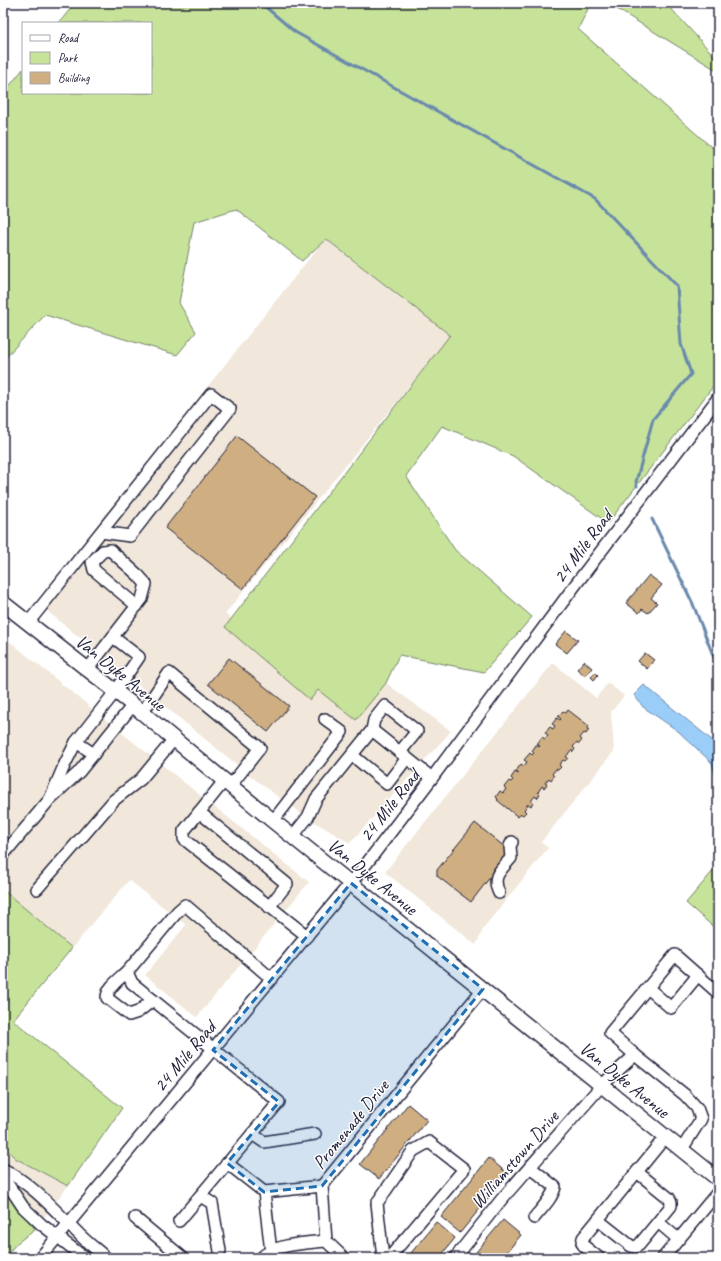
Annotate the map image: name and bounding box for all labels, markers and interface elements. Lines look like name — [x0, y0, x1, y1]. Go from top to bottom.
legend — [22, 22, 152, 94]
text: Road — [58, 30, 80, 46]
text: Park — [58, 50, 79, 66]
text: Building — [58, 70, 90, 86]
street label: 24 Mile Road — [548, 503, 620, 588]
street label: Van Dyke Avenue — [71, 629, 172, 717]
street label: 24 Mile Road — [354, 762, 428, 847]
street label: Van Dyke Avenue — [323, 833, 424, 921]
street label: 24 Mile Road — [148, 1014, 224, 1097]
street label: Van Dyke Avenue — [575, 1036, 676, 1124]
street label: Promenade Drive — [307, 1073, 395, 1174]
street label: Williamstown Drive — [466, 1104, 565, 1214]

